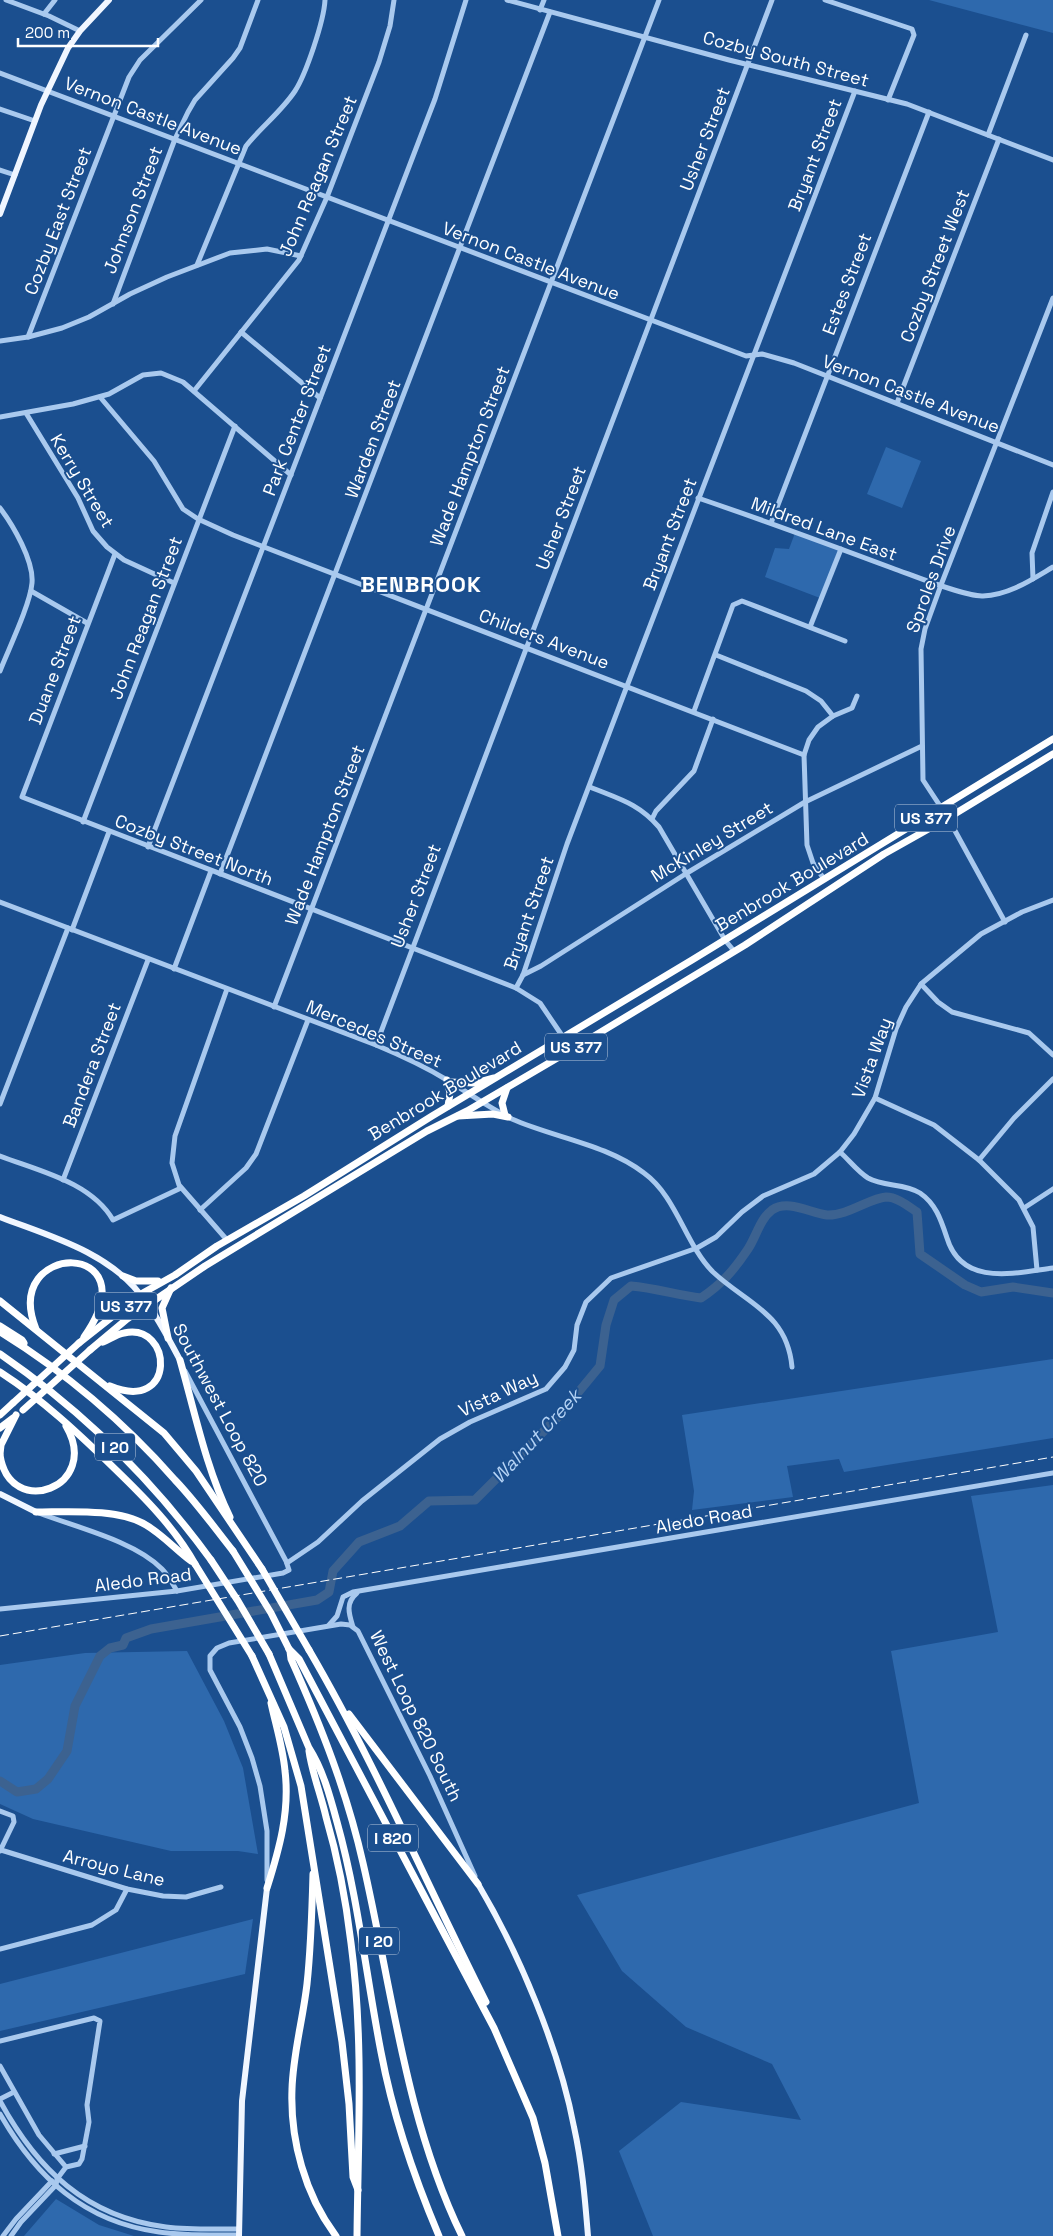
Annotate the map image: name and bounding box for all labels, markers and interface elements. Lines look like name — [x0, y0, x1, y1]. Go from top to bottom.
scale bar — [18, 15, 158, 47]
text: 200 m — [25, 23, 70, 42]
street label: Cozby South Street — [701, 25, 872, 92]
street label: Vernon Castle Avenue — [61, 71, 245, 160]
street label: Usher Street — [674, 84, 735, 194]
street label: John Reagan Street — [273, 92, 362, 260]
street label: Bryant Street — [783, 95, 847, 214]
street label: Johnson Street — [98, 143, 167, 277]
street label: Cozby East Street — [19, 144, 96, 298]
street label: Cozby Street West — [895, 186, 974, 346]
street label: Vernon Castle Avenue — [439, 216, 623, 305]
street label: Estes Street — [817, 230, 876, 338]
street label: Park Center Street — [257, 341, 336, 499]
street label: Vernon Castle Avenue — [819, 349, 1003, 438]
street label: Wade Hampton Street — [425, 362, 515, 549]
street label: Warden Street — [339, 376, 406, 501]
street label: Kerry Street — [45, 430, 119, 532]
street label: Usher Street — [530, 463, 591, 573]
street label: Bryant Street — [638, 474, 702, 593]
street label: Mildred Lane East — [748, 491, 900, 566]
street label: Sproles Drive — [900, 522, 961, 636]
street label: John Reagan Street — [104, 533, 187, 703]
district label: BENBROOK — [360, 570, 482, 598]
street label: Childers Avenue — [476, 603, 613, 674]
street label: Duane Street — [23, 612, 86, 727]
street label: Wade Hampton Street — [280, 741, 370, 928]
street label: McKinley Street — [646, 796, 777, 887]
road number: US 377 — [895, 804, 957, 831]
street label: Cozby Street North — [112, 809, 277, 890]
street label: Benbrook Boulevard — [711, 827, 873, 936]
street label: Usher Street — [385, 841, 446, 951]
street label: Bryant Street — [498, 853, 559, 973]
street label: Mercedes Street — [303, 995, 446, 1073]
street label: Bandera Street — [57, 999, 126, 1131]
street label: Vista Way — [846, 1014, 897, 1102]
road number: US 377 — [545, 1034, 607, 1060]
street label: Benbrook Boulevard — [364, 1036, 526, 1145]
road number: US 377 — [95, 1292, 157, 1320]
street label: Southwest Loop 820 — [168, 1319, 273, 1490]
street label: Vista Way — [455, 1365, 541, 1422]
water label: Walnut Creek — [486, 1382, 588, 1489]
road number: I 20 — [95, 1434, 135, 1460]
street label: Aledo Road — [654, 1499, 754, 1538]
street label: Aledo Road — [93, 1562, 193, 1597]
street label: West Loop 820 South — [365, 1627, 468, 1805]
road number: I 820 — [368, 1825, 418, 1852]
street label: Arroyo Lane — [61, 1844, 168, 1891]
road number: I 20 — [359, 1928, 399, 1954]

